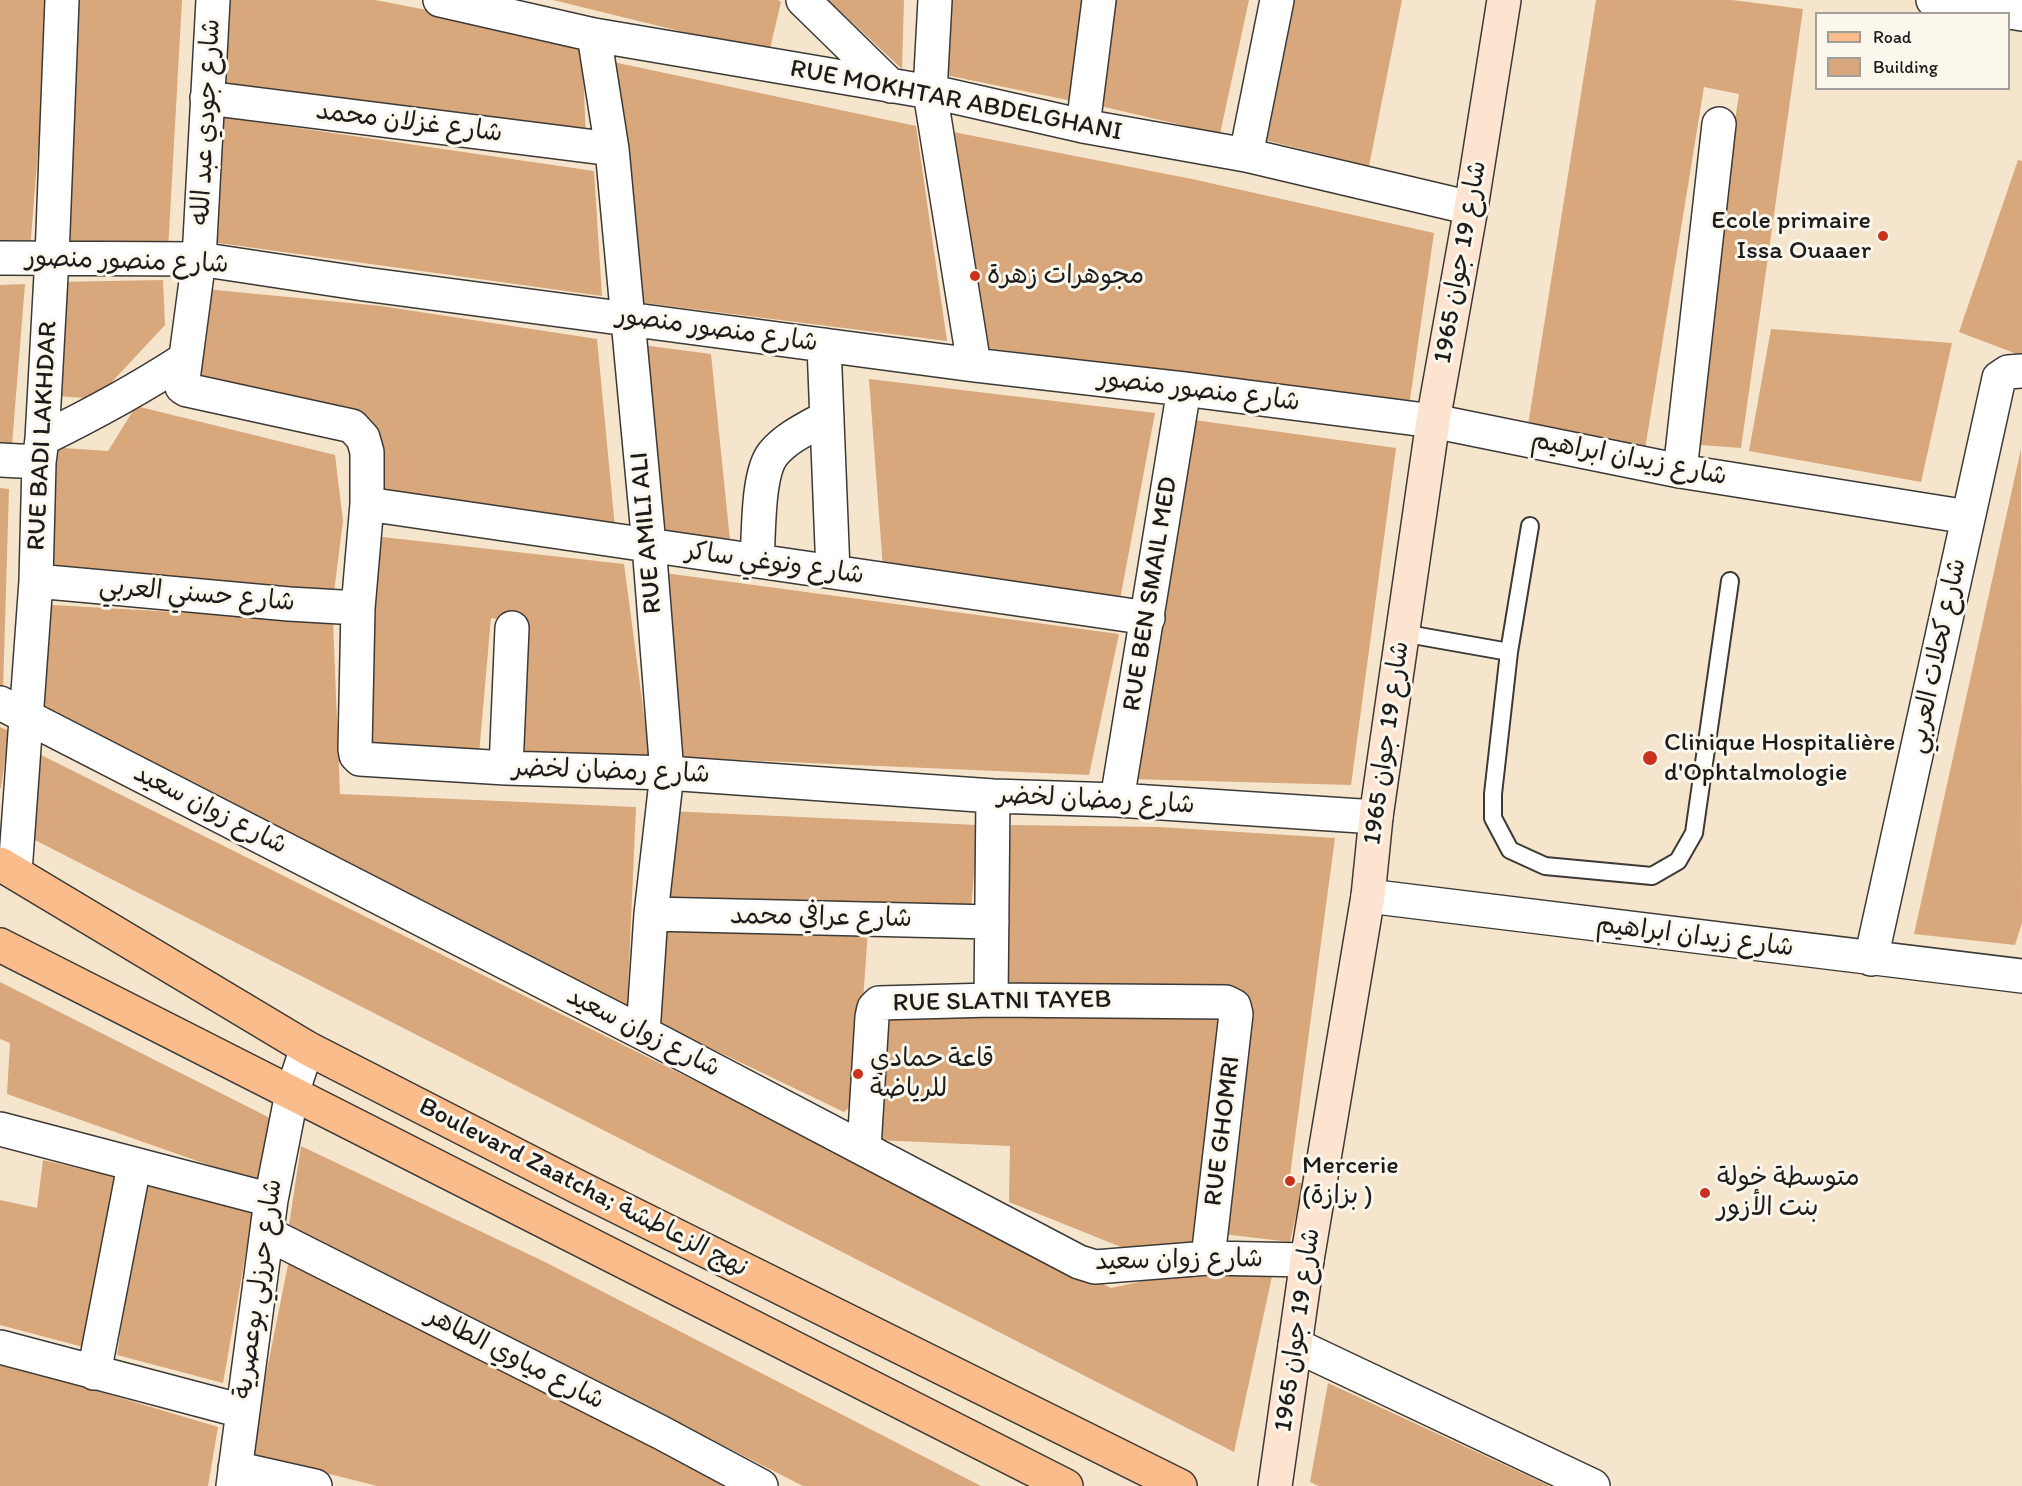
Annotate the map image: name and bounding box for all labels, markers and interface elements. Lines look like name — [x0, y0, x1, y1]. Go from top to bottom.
legend — [1815, 12, 2010, 90]
street label: شارع جودي عبد الله — [186, 18, 228, 226]
text: Road — [1873, 26, 1912, 48]
street label: RUE MOKHTAR ABDELGHANI — [787, 53, 1125, 149]
text: Building — [1873, 56, 1938, 78]
street label: شارع غزلان محمد — [314, 96, 504, 150]
street label: شارع 19 جوان 1965 — [1428, 158, 1494, 366]
place label: Ecole primaire Issa Ouaaer — [1711, 205, 1871, 266]
marker: Ecole primaire Issa Ouaaer — [1876, 229, 1890, 243]
street label: شارع منصور منصور — [25, 243, 229, 281]
place label: مجوهرات زهرة — [987, 260, 1144, 292]
marker: مجوهرات زهرة — [968, 269, 982, 283]
street label: شارع منصور منصور — [614, 300, 820, 360]
street label: RUE BADI LAKHDAR — [21, 320, 65, 552]
street label: شارع منصور منصور — [1096, 363, 1302, 419]
street label: شارع زيدان ابراهيم — [1528, 425, 1730, 493]
street label: RUE AMILI ALI — [624, 451, 670, 615]
street label: RUE BEN SMAIL MED — [1117, 474, 1185, 714]
street label: شارع ونوغي ساكر — [684, 536, 866, 592]
street label: شارع كحلات العربي — [1902, 556, 1974, 756]
street label: شارع حسني العربي — [98, 571, 296, 619]
street label: شارع 19 جوان 1965 — [1357, 639, 1417, 847]
place label: Clinique Hospitalière d'Ophtalmologie — [1664, 727, 1895, 788]
marker: Clinique Hospitalière d'Ophtalmologie — [1641, 749, 1659, 767]
street label: شارع رمضان لخضر — [512, 753, 710, 791]
street label: شارع زوان سعيد — [128, 758, 292, 862]
street label: شارع رمضان لخضر — [996, 780, 1196, 822]
street label: شارع عرافي محمد — [730, 901, 912, 935]
street label: شارع زيدان ابراهيم — [1594, 909, 1796, 965]
street label: شارع زوان سعيد — [561, 981, 725, 1085]
street label: RUE SLATNI TAYEB — [892, 984, 1112, 1020]
place label: قاعة حمادي للرياضة — [870, 1043, 994, 1104]
street label: RUE GHOMRI — [1198, 1054, 1248, 1208]
marker: قاعة حمادي للرياضة — [851, 1067, 865, 1081]
street label: Boulevard Zaatcha; نهج الزعاطشة — [413, 1091, 753, 1285]
place label: Mercerie (بزازة ) — [1302, 1150, 1399, 1212]
place label: متوسطة خولة بنت الأزور — [1717, 1162, 1860, 1224]
marker: Mercerie (بزازة ) — [1283, 1174, 1297, 1188]
street label: شارع حرزلي بوعصرية — [228, 1177, 290, 1401]
marker: متوسطة خولة بنت الأزور — [1698, 1186, 1712, 1200]
street label: شارع 19 جوان 1965 — [1268, 1226, 1328, 1434]
street label: شارع زوان سعيد — [1095, 1244, 1263, 1278]
street label: شارع مياوي الطاهر — [421, 1301, 609, 1417]

